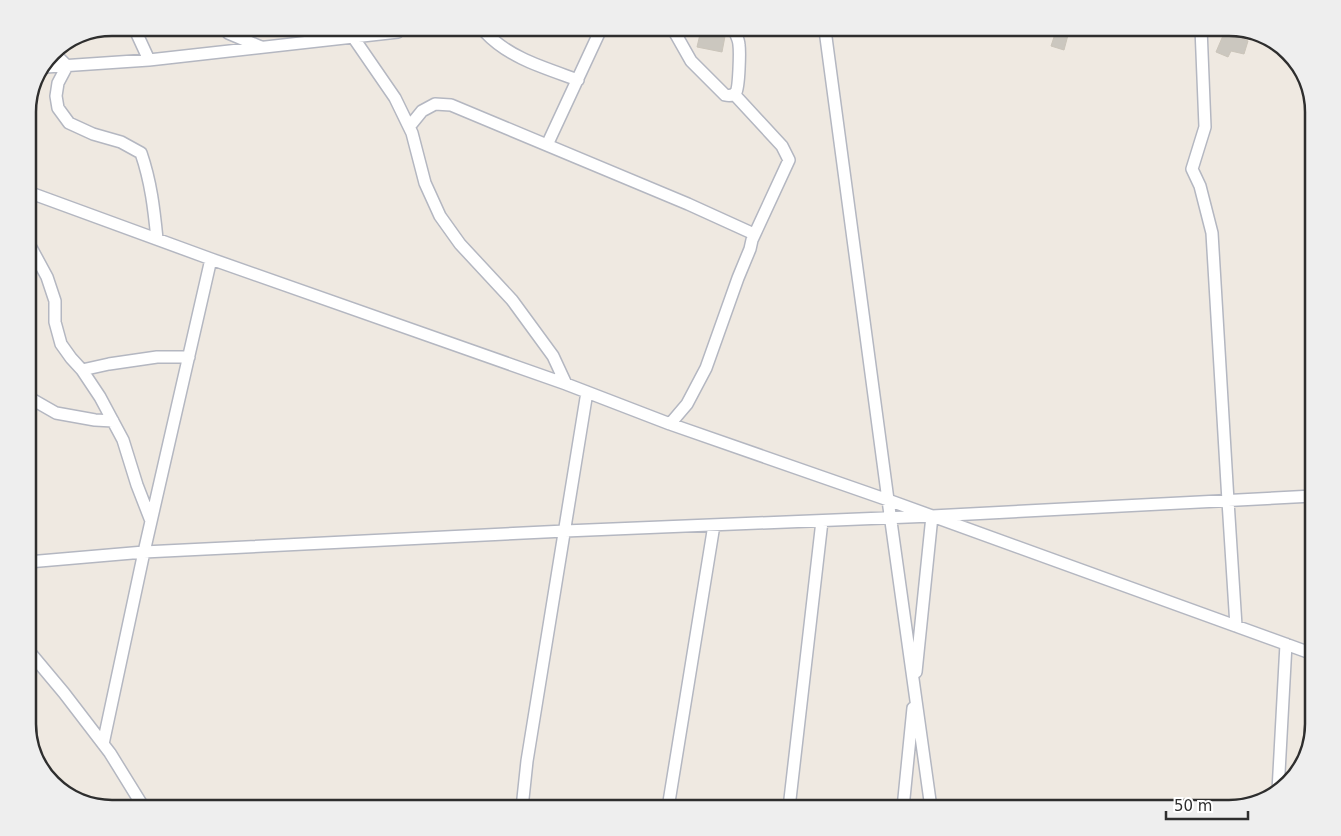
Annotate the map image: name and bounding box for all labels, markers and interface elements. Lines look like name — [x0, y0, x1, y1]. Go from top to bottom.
scale bar — [1166, 788, 1248, 820]
text: 50 m — [1174, 797, 1212, 815]

